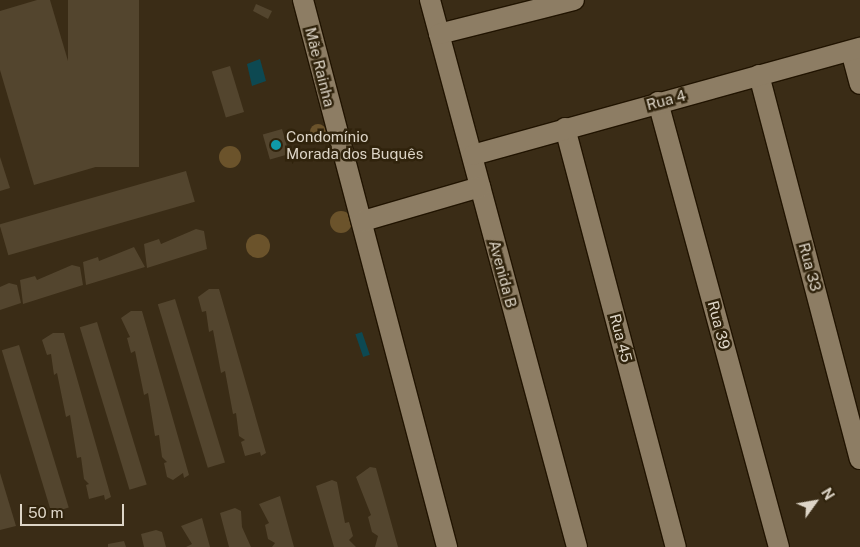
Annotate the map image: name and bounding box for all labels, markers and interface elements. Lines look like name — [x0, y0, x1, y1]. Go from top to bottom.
street label: Mãe Rainha — [301, 25, 339, 109]
street label: Rua 4 — [644, 86, 688, 114]
place label: Condomínio Morada dos Buquês — [286, 127, 423, 162]
marker: Condomínio Morada dos Buquês — [270, 139, 282, 151]
street label: Avenida B — [485, 238, 521, 310]
street label: Rua 33 — [795, 241, 825, 293]
street label: Rua 39 — [704, 299, 734, 351]
street label: Rua 45 — [606, 312, 636, 364]
north arrow — [790, 477, 840, 527]
text: N — [818, 485, 837, 503]
scale bar — [22, 494, 126, 526]
text: 50 m — [28, 504, 63, 521]

